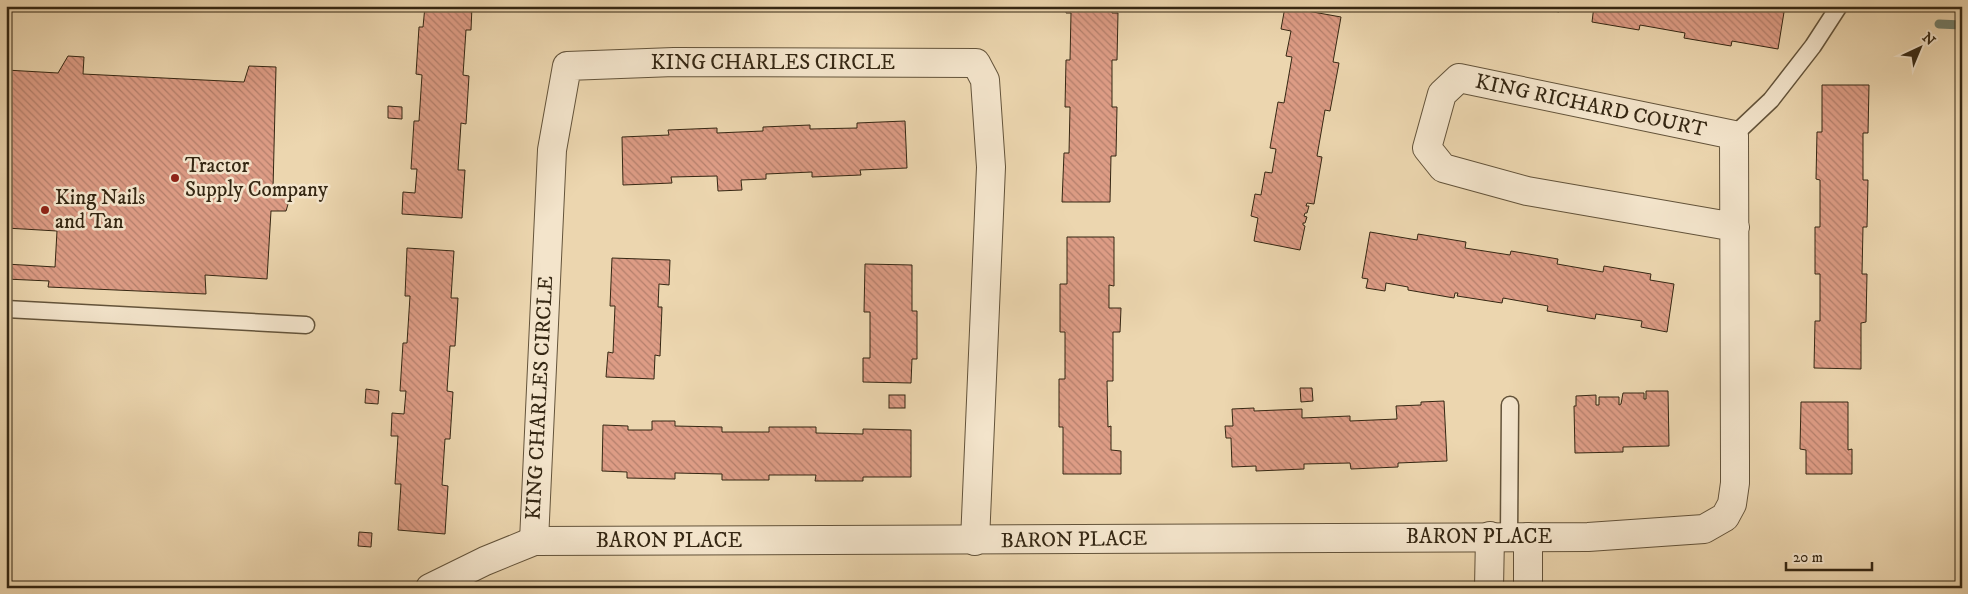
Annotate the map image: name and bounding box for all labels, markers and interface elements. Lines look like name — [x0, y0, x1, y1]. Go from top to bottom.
north arrow — [1896, 22, 1946, 72]
text: N — [1918, 29, 1939, 50]
street label: KING CHARLES CIRCLE — [651, 50, 895, 76]
street label: KING RICHARD COURT — [1473, 69, 1709, 143]
place label: Tractor Supply Company — [185, 153, 329, 203]
marker: Tractor Supply Company — [169, 172, 181, 184]
place label: King Nails and Tan — [55, 185, 145, 235]
marker: King Nails and Tan — [39, 204, 51, 216]
street label: KING CHARLES CIRCLE — [521, 275, 559, 521]
street label: BARON PLACE — [1406, 524, 1552, 550]
street label: BARON PLACE — [1001, 526, 1148, 554]
street label: BARON PLACE — [596, 528, 742, 554]
scale bar — [1786, 539, 1872, 571]
text: 20 m — [1793, 548, 1823, 567]

